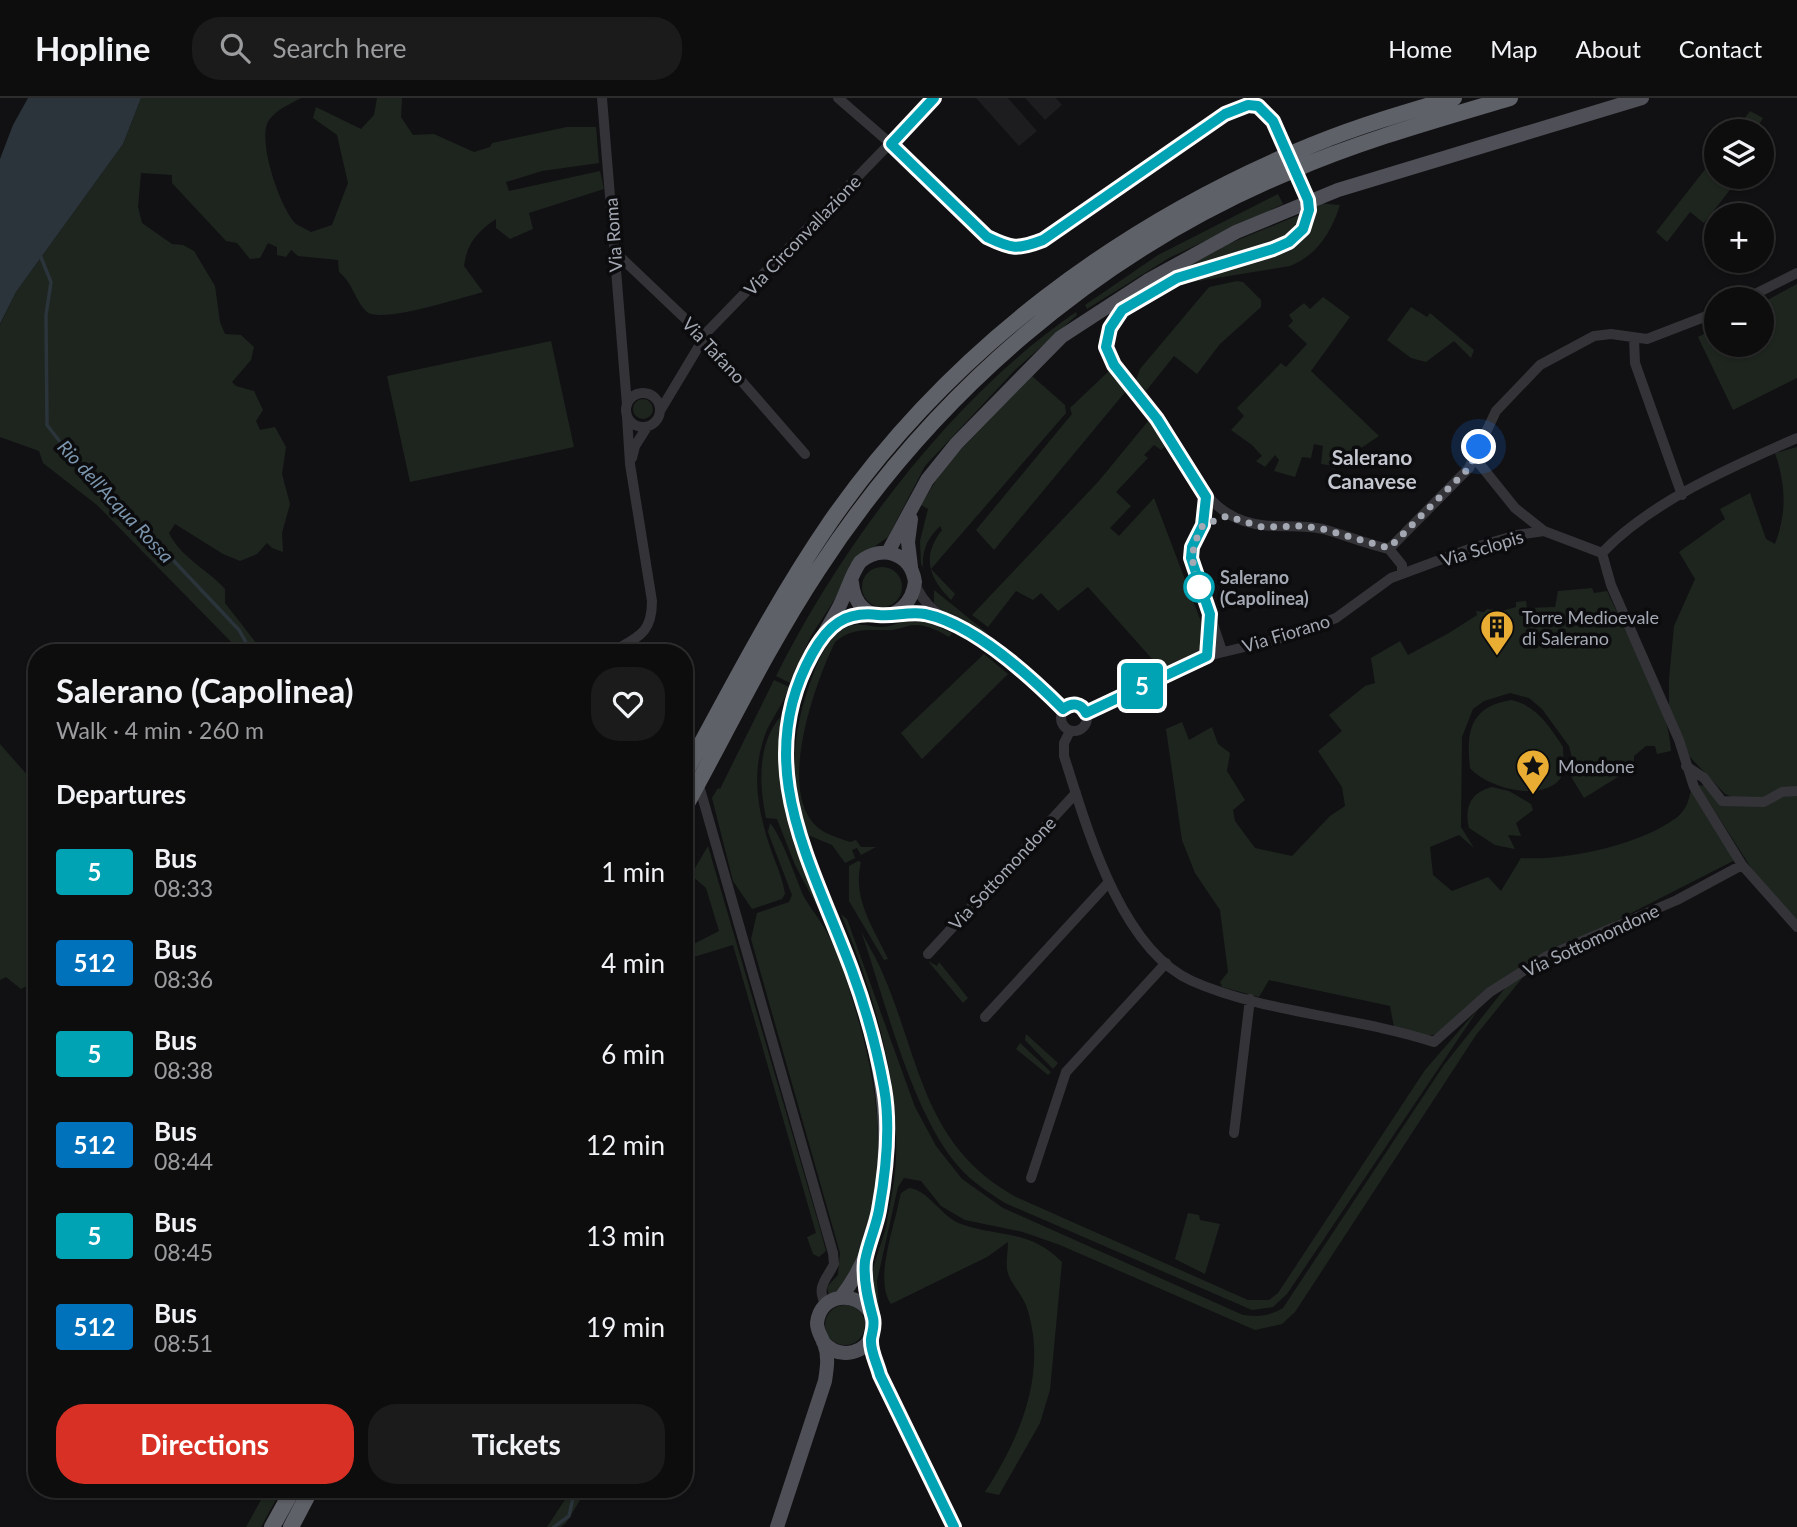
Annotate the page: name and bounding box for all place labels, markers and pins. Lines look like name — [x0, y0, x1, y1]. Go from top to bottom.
place label: Salerano (Capolinea) — [1220, 566, 1309, 609]
marker: Salerano (Capolinea) — [1184, 572, 1214, 602]
place label: Torre Medioevale di Salerano — [1522, 606, 1659, 649]
building icon: Torre Medioevale di Salerano — [1478, 608, 1516, 657]
place icon: Mondone — [1514, 747, 1552, 796]
place label: Mondone — [1558, 755, 1635, 777]

